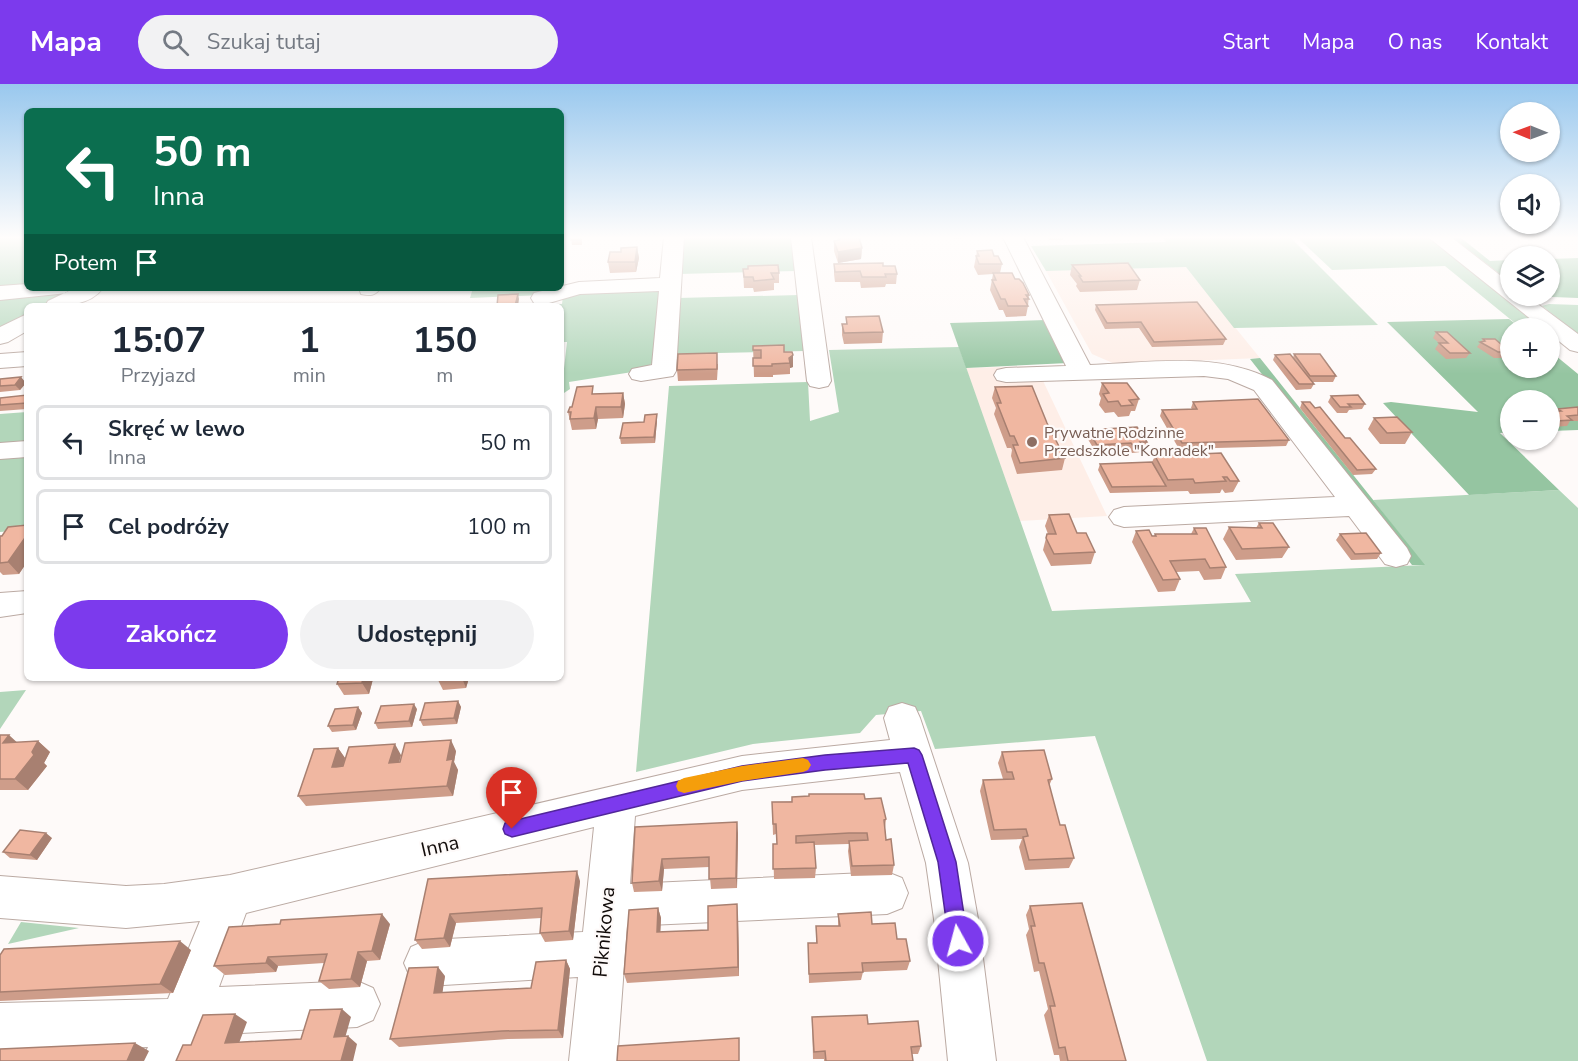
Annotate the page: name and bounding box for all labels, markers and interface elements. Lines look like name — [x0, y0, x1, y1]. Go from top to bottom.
search box — [138, 15, 558, 69]
text: Mapa — [30, 23, 102, 61]
icon: search — [159, 26, 192, 59]
text: Szukaj tutaj — [207, 27, 321, 57]
text: Start — [1223, 28, 1269, 56]
text: Mapa — [1302, 28, 1355, 56]
text: O nas — [1388, 28, 1442, 56]
text: Kontakt — [1475, 28, 1548, 56]
north arrow — [1500, 102, 1560, 162]
map controls — [1500, 102, 1560, 450]
text: 50 m — [153, 124, 252, 181]
icon: left — [54, 132, 132, 210]
button: sound — [1500, 174, 1560, 234]
text: Inna — [153, 178, 205, 215]
icon: arrive — [130, 246, 163, 279]
button: layers — [1500, 246, 1560, 306]
text: Potem — [54, 248, 118, 278]
text: 15:07 — [111, 316, 206, 365]
text: 1 — [298, 316, 320, 365]
text: 150 — [412, 316, 477, 365]
button: + — [1500, 318, 1560, 378]
text: Przyjazd — [121, 362, 196, 389]
text: min — [293, 362, 326, 389]
text: m — [436, 362, 453, 389]
button: − — [1500, 390, 1560, 450]
text: Skręć w lewo — [108, 414, 245, 444]
place label: Prywatne Rodzinne Przedszkole "Konradek" — [1044, 422, 1214, 462]
icon: left — [57, 426, 90, 459]
text: 50 m — [480, 428, 531, 458]
marker: Prywatne Rodzinne Przedszkole "Konradek" — [1025, 435, 1039, 449]
text: Inna — [108, 444, 146, 471]
icon: arrive — [57, 510, 90, 543]
text: Cel podróży — [108, 512, 229, 542]
text: 100 m — [467, 512, 531, 542]
button: Zakończ — [54, 600, 288, 669]
button: Udostępnij — [300, 600, 534, 669]
pin — [486, 767, 537, 829]
icon: arrive — [495, 776, 528, 809]
street label: Inna — [418, 829, 462, 863]
street label: Piknikowa — [587, 885, 621, 979]
position arrow — [926, 909, 990, 973]

